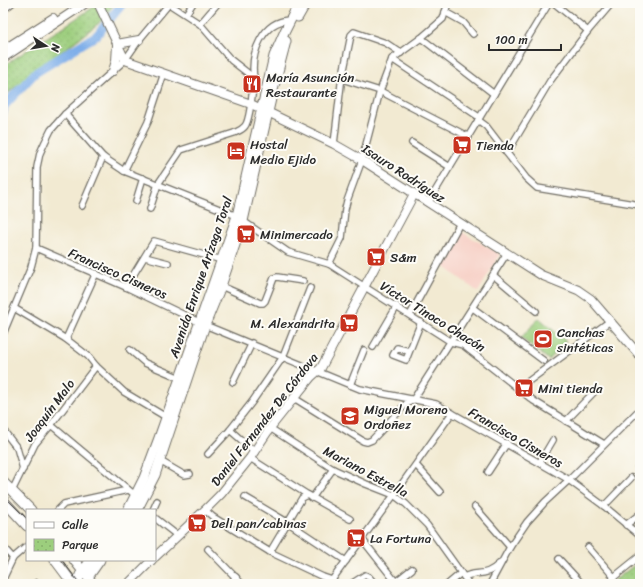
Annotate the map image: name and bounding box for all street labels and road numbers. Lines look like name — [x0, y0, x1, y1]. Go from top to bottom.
street label: Isauro Rodríguez — [356, 137, 451, 210]
street label: Avenida Enrique Arízaga Toral — [162, 193, 239, 362]
street label: Francisco Cisneros — [65, 241, 172, 306]
street label: Víctor Tinoco Chacón — [375, 275, 490, 358]
street label: Daniel Fernandez De Córdova — [205, 347, 324, 491]
street label: Joaquín Malo — [17, 374, 81, 448]
street label: Francisco Cisneros — [464, 401, 568, 474]
street label: Mariano Estrella — [319, 439, 413, 504]

